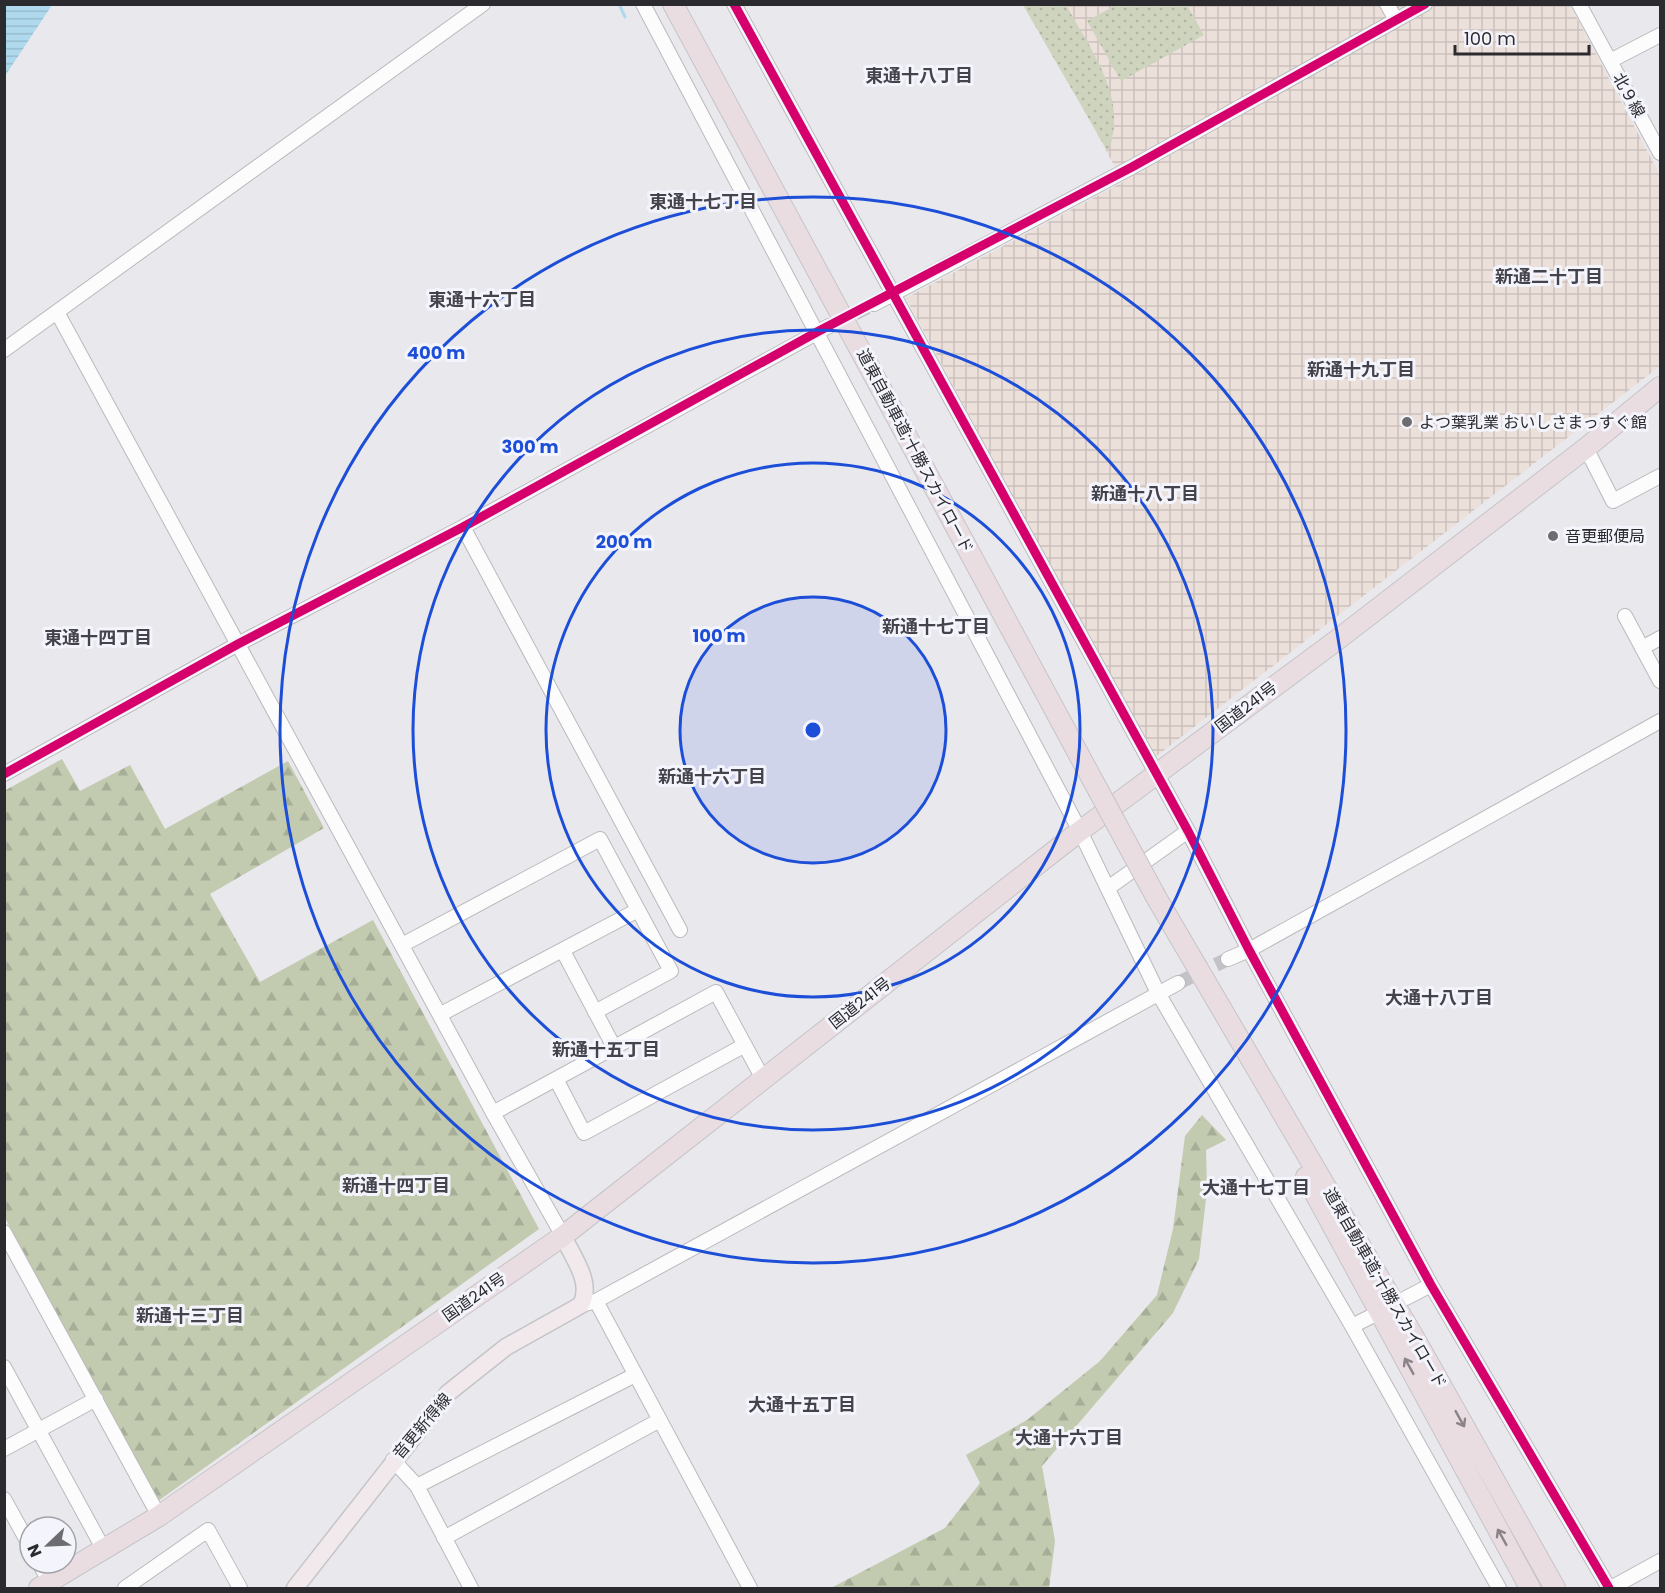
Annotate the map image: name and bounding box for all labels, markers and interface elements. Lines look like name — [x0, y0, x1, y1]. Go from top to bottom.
scale bar — [1455, 18, 1588, 56]
text: 100 m — [1464, 26, 1516, 51]
district label: 東通十八丁目 — [865, 63, 973, 88]
street label: 北９線 — [1607, 68, 1651, 122]
district label: 東通十七丁目 — [649, 189, 757, 214]
district label: 新通二十丁目 — [1495, 264, 1603, 289]
district label: 東通十六丁目 — [428, 287, 536, 312]
text: 400 m — [407, 340, 465, 365]
street label: 道東自動車道;十勝スカイロード — [851, 345, 979, 557]
district label: 新通十九丁目 — [1307, 357, 1415, 382]
place label: よつ葉乳業 おいしさまっすぐ館 — [1419, 411, 1647, 434]
marker: よつ葉乳業 おいしさまっすぐ館 — [1400, 415, 1414, 429]
text: 300 m — [501, 434, 559, 459]
district label: 新通十八丁目 — [1091, 481, 1199, 506]
place label: 音更郵便局 — [1565, 525, 1645, 548]
text: 200 m — [596, 529, 652, 554]
marker: 音更郵便局 — [1546, 529, 1560, 543]
district label: 新通十七丁目 — [882, 614, 990, 639]
text: 100 m — [692, 623, 746, 648]
district label: 東通十四丁目 — [44, 625, 152, 650]
street label: 国道241号 — [1210, 676, 1282, 738]
centre of rings — [803, 720, 823, 740]
district label: 新通十六丁目 — [658, 764, 766, 789]
street label: 国道241号 — [824, 972, 896, 1034]
district label: 大通十八丁目 — [1385, 985, 1493, 1010]
district label: 新通十五丁目 — [552, 1037, 660, 1062]
district label: 新通十四丁目 — [342, 1173, 450, 1198]
district label: 大通十七丁目 — [1202, 1175, 1310, 1200]
street label: 道東自動車道;十勝スカイロード — [1318, 1183, 1452, 1393]
street label: 国道241号 — [438, 1267, 510, 1327]
district label: 新通十三丁目 — [136, 1303, 244, 1328]
one-way arrow — [1403, 1358, 1415, 1375]
street label: 音更新得線 — [387, 1388, 457, 1464]
district label: 大通十五丁目 — [748, 1392, 856, 1417]
one-way arrow — [1454, 1410, 1466, 1427]
district label: 大通十六丁目 — [1015, 1425, 1123, 1450]
north arrow — [18, 1515, 78, 1575]
one-way arrow — [1496, 1529, 1508, 1546]
text: N — [22, 1541, 48, 1561]

